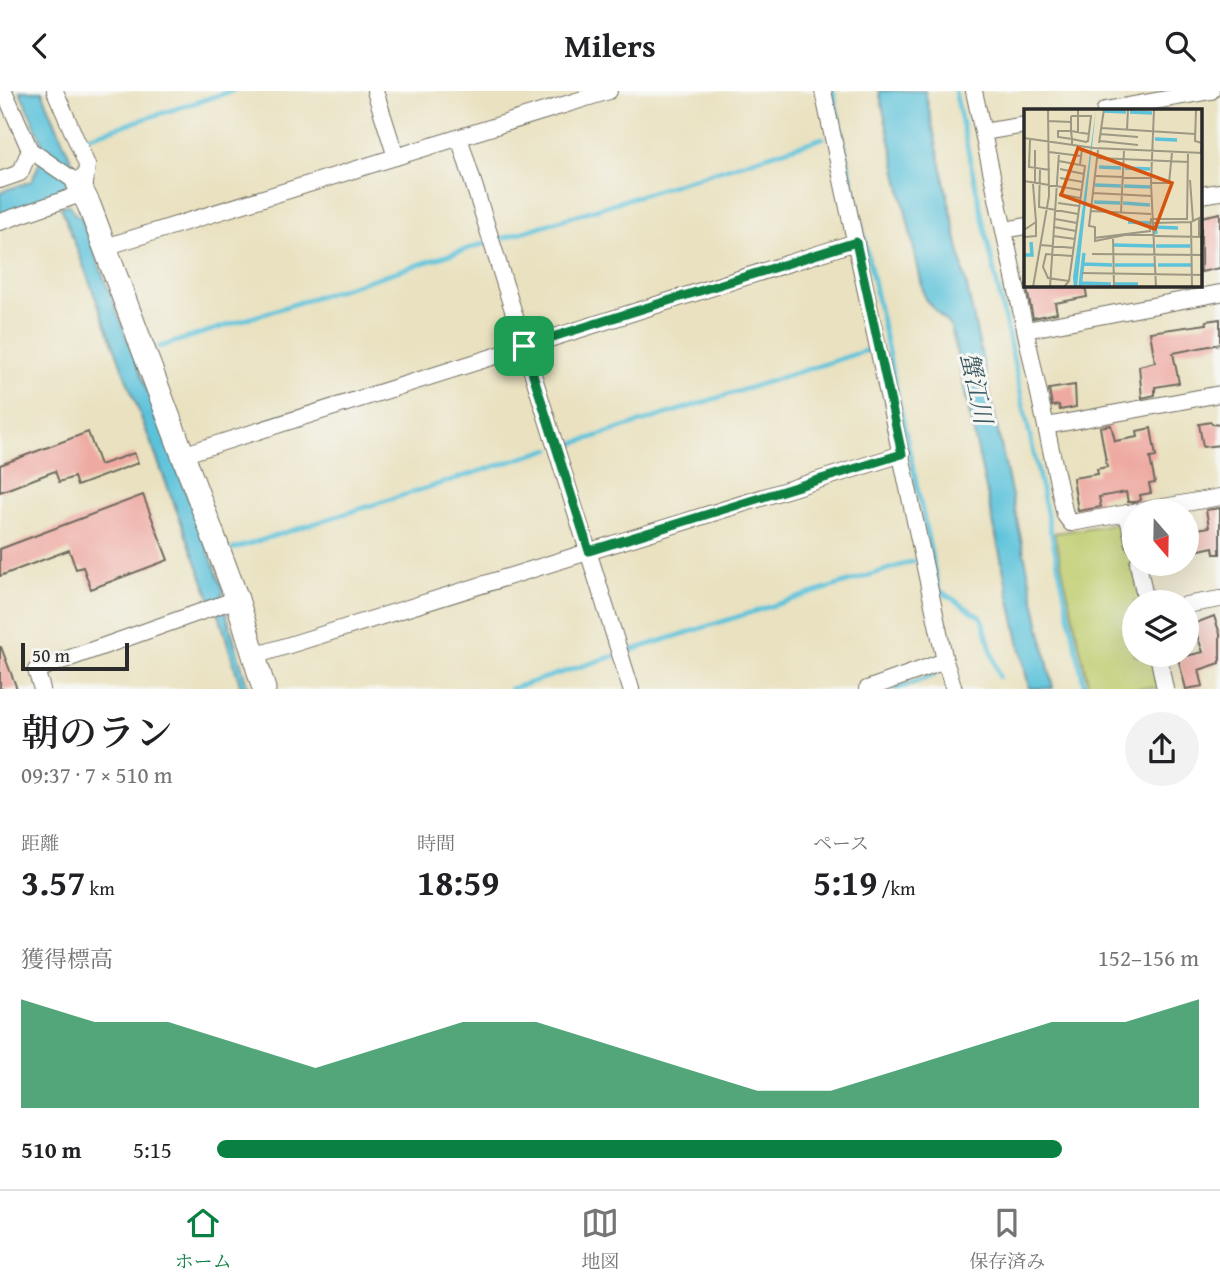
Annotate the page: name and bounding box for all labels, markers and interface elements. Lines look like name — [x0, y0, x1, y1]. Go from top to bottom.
text: Milers — [564, 22, 656, 69]
icon: back — [21, 27, 59, 65]
icon: search — [1161, 27, 1199, 65]
inset map — [1024, 109, 1202, 287]
pin — [494, 316, 554, 376]
icon: arrive — [505, 327, 543, 365]
water label: 蟹江川 — [952, 349, 1002, 430]
north arrow — [1122, 499, 1199, 576]
map controls — [1122, 499, 1199, 667]
button: layers — [1122, 590, 1199, 667]
scale bar — [21, 639, 130, 671]
text: 50 m — [32, 641, 70, 669]
text: 朝のラン — [21, 704, 173, 760]
button: share — [1125, 712, 1199, 786]
text: 09:37 · 7 × 510 m — [21, 758, 173, 791]
text: 距離 — [21, 829, 59, 857]
text: 時間 — [417, 829, 455, 857]
text: ペース — [813, 829, 869, 857]
text: 3.57 — [21, 857, 85, 908]
text: 18:59 — [417, 857, 499, 908]
text: 5:19 — [813, 857, 877, 908]
text: km — [85, 874, 115, 902]
text: /km — [877, 874, 916, 902]
text: 152–156 m — [1098, 941, 1199, 974]
text: 獲得標高 — [21, 942, 113, 975]
text: 510 m — [21, 1133, 82, 1166]
text: 5:15 — [133, 1133, 172, 1166]
tab: ホーム — [175, 1204, 232, 1275]
tab: 地図 — [581, 1204, 619, 1275]
tab: 保存済み — [969, 1204, 1045, 1275]

